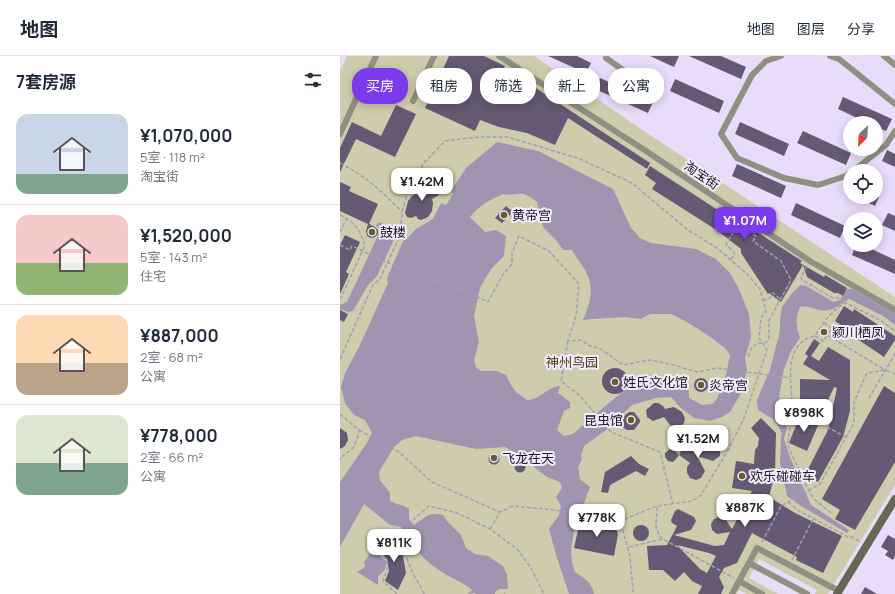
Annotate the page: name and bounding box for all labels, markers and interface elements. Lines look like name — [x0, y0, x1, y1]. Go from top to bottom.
text: 地图 — [20, 16, 58, 42]
text: 地图 — [747, 19, 775, 38]
text: 图层 — [797, 19, 825, 38]
text: 分享 — [847, 19, 875, 38]
chip: 买房 — [352, 68, 408, 104]
chip: 租房 — [416, 68, 472, 104]
chip: 筛选 — [480, 68, 536, 104]
chip: 新上 — [544, 68, 600, 104]
chip: 公寓 — [608, 68, 664, 104]
icon: filters — [302, 69, 324, 91]
text: 7套房源 — [16, 70, 76, 93]
north arrow — [843, 116, 883, 156]
map controls — [843, 116, 883, 252]
text: ¥1,070,000 — [140, 124, 232, 147]
icon: home — [48, 130, 96, 178]
text: 5室 · 118 m² — [140, 148, 205, 166]
street label: 淘宝街 — [681, 157, 723, 193]
button: locate — [843, 164, 883, 204]
text: 淘宝街 — [140, 167, 179, 185]
pin: ¥1.42M — [389, 168, 455, 202]
text: ¥1.42M — [400, 172, 444, 190]
place label: 黄帝宫 — [512, 206, 551, 224]
pin: ¥1.07M — [712, 207, 778, 241]
marker: 黄帝宫 — [499, 210, 509, 220]
text: ¥1.07M — [723, 211, 767, 229]
button: layers — [843, 212, 883, 252]
place label: 鼓楼 — [380, 223, 406, 241]
text: ¥1,520,000 — [140, 224, 232, 247]
marker: 鼓楼 — [367, 227, 377, 237]
icon: home — [48, 231, 96, 279]
text: 5室 · 143 m² — [140, 248, 207, 266]
text: 住宅 — [140, 267, 166, 285]
place label: 颍川栖凤 — [832, 323, 884, 341]
text: ¥887,000 — [140, 324, 219, 347]
marker: 颍川栖凤 — [819, 327, 829, 337]
icon: home — [48, 331, 96, 379]
text: 2室 · 68 m² — [140, 348, 203, 366]
park label: 神州鸟园 — [546, 353, 598, 371]
text: 公寓 — [140, 367, 166, 385]
place label: 姓氏文化馆 — [623, 373, 688, 391]
place label: 炎帝宫 — [709, 376, 748, 394]
marker: 姓氏文化馆 — [610, 377, 620, 387]
marker: 炎帝宫 — [696, 380, 706, 390]
pin: ¥898K — [776, 399, 832, 433]
text: ¥898K — [784, 403, 824, 421]
place label: 昆虫馆 — [584, 411, 623, 429]
marker: 昆虫馆 — [626, 415, 636, 425]
text: ¥778,000 — [140, 424, 218, 447]
pin: ¥1.52M — [665, 425, 731, 459]
text: ¥1.52M — [676, 429, 720, 447]
icon: home — [48, 431, 96, 479]
text: 2室 · 66 m² — [140, 448, 204, 466]
place label: 飞龙在天 — [502, 449, 554, 467]
marker: 飞龙在天 — [489, 453, 499, 463]
text: 公寓 — [140, 467, 166, 485]
place label: 欢乐碰碰车 — [750, 467, 815, 485]
marker: 欢乐碰碰车 — [737, 471, 747, 481]
pin: ¥887K — [717, 494, 773, 528]
text: ¥887K — [725, 498, 765, 516]
pin: ¥778K — [569, 504, 625, 538]
text: ¥778K — [578, 508, 616, 526]
pin: ¥811K — [366, 529, 422, 563]
text: ¥811K — [376, 533, 412, 551]

